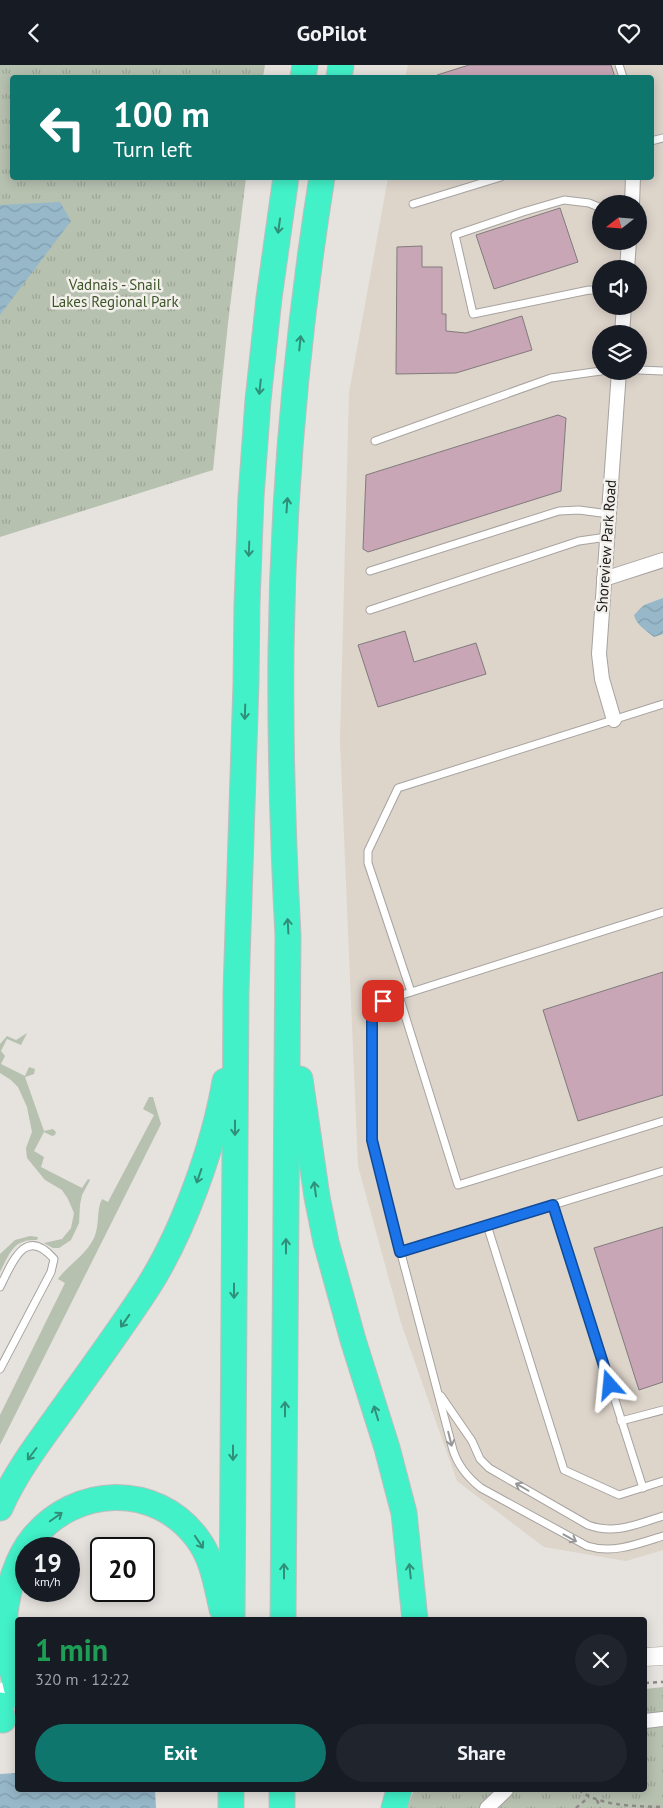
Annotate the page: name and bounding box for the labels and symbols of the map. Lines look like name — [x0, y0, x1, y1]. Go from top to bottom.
north arrow — [592, 195, 648, 250]
one-way arrow — [273, 217, 283, 233]
park label: Vadnais - Snail Lakes Regional Park — [51, 275, 179, 311]
one-way arrow — [295, 335, 305, 351]
one-way arrow — [255, 379, 265, 395]
street label: Shoreview Park Road — [592, 479, 620, 613]
one-way arrow — [282, 497, 291, 513]
one-way arrow — [245, 541, 254, 557]
one-way arrow — [240, 703, 250, 719]
one-way arrow — [283, 919, 292, 935]
pin — [362, 980, 404, 1022]
one-way arrow — [230, 1120, 240, 1136]
one-way arrow — [194, 1168, 203, 1184]
one-way arrow — [310, 1181, 320, 1197]
one-way arrow — [281, 1239, 291, 1255]
one-way arrow — [229, 1282, 239, 1299]
one-way arrow — [120, 1313, 130, 1327]
position arrow — [583, 1358, 635, 1410]
one-way arrow — [280, 1401, 290, 1418]
one-way arrow — [370, 1405, 380, 1421]
one-way arrow — [446, 1430, 455, 1446]
one-way arrow — [228, 1445, 238, 1461]
one-way arrow — [27, 1447, 37, 1461]
one-way arrow — [515, 1482, 530, 1492]
one-way arrow — [49, 1512, 63, 1522]
one-way arrow — [563, 1533, 578, 1543]
one-way arrow — [194, 1535, 204, 1549]
speed limit sign: 20 — [90, 1537, 155, 1602]
one-way arrow — [279, 1564, 289, 1580]
one-way arrow — [405, 1564, 415, 1580]

